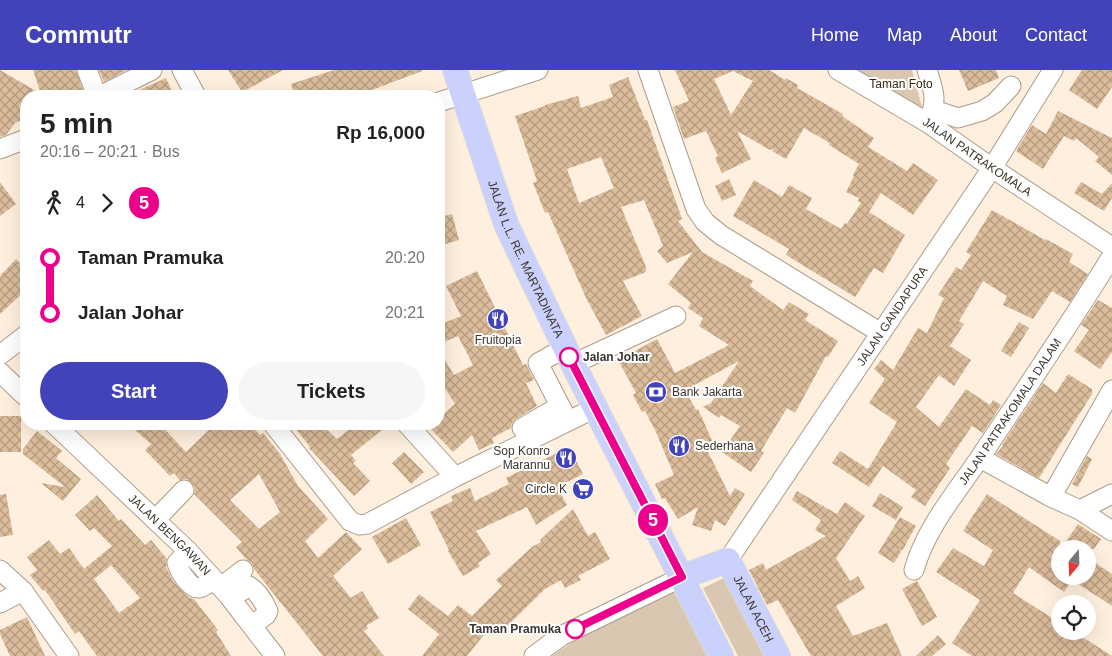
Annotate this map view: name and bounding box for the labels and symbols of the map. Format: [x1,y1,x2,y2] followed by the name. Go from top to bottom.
[869,77,933,91] park label: Taman Foto
[920,114,1034,199] street label: JALAN PATRAKOMALA
[485,179,566,340] street label: JALAN L.L. RE. MARTADINATA
[854,264,931,369] street label: JALAN GANDAPURA
[486,307,510,331] restaurant icon: Fruitopia
[475,333,522,347] place label: Fruitopia
[956,336,1064,487] street label: JALAN PATRAKOMALA DALAM
[559,347,579,367] marker: Jalan Johar
[583,350,650,364] place label: Jalan Johar
[644,380,668,404] bank icon: Bank Jakarta
[672,385,742,399] place label: Bank Jakarta
[667,434,691,458] restaurant icon: Sederhana
[695,439,754,453] place label: Sederhana
[493,444,550,472] place label: Sop Konro Marannu
[554,446,578,470] restaurant icon: Sop Konro Marannu
[571,477,595,501] supermarket icon: Circle K
[525,482,567,496] place label: Circle K
[125,491,214,578] street label: JALAN BENGAWAN
[637,504,669,536] line badge: 5
[1051,540,1096,585] north arrow
[730,573,777,645] street label: JALAN ACEH
[565,619,585,639] marker: Taman Pramuka
[469,622,561,636] place label: Taman Pramuka

